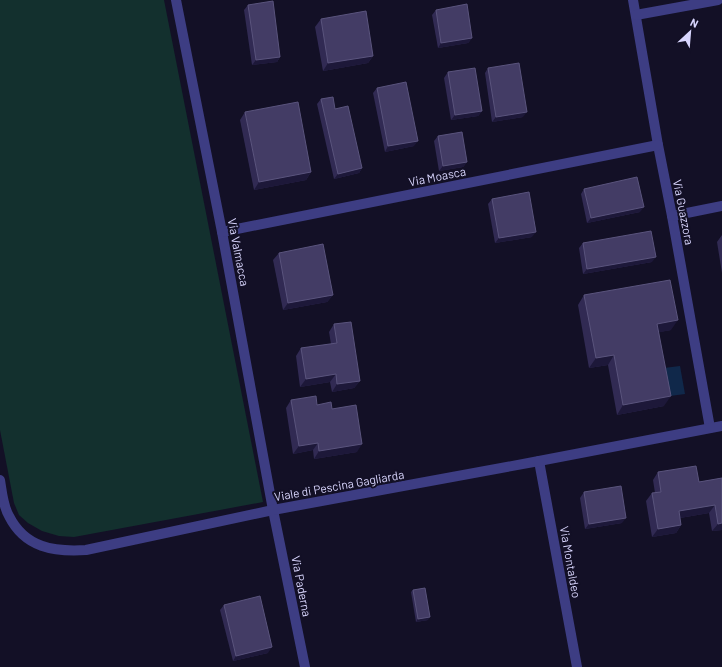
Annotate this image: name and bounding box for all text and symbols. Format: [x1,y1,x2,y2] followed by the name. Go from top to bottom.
[670,12,710,52] north arrow
[688,15,701,30] text: N
[407,164,467,188] street label: Via Moasca
[671,178,697,246] street label: Via Guazzora
[226,217,252,287] street label: Via Valmacca
[273,467,405,503] street label: Viale di Pescina Gagliarda
[558,525,584,599] street label: Via Montaldeo
[289,554,315,618] street label: Via Paderna

